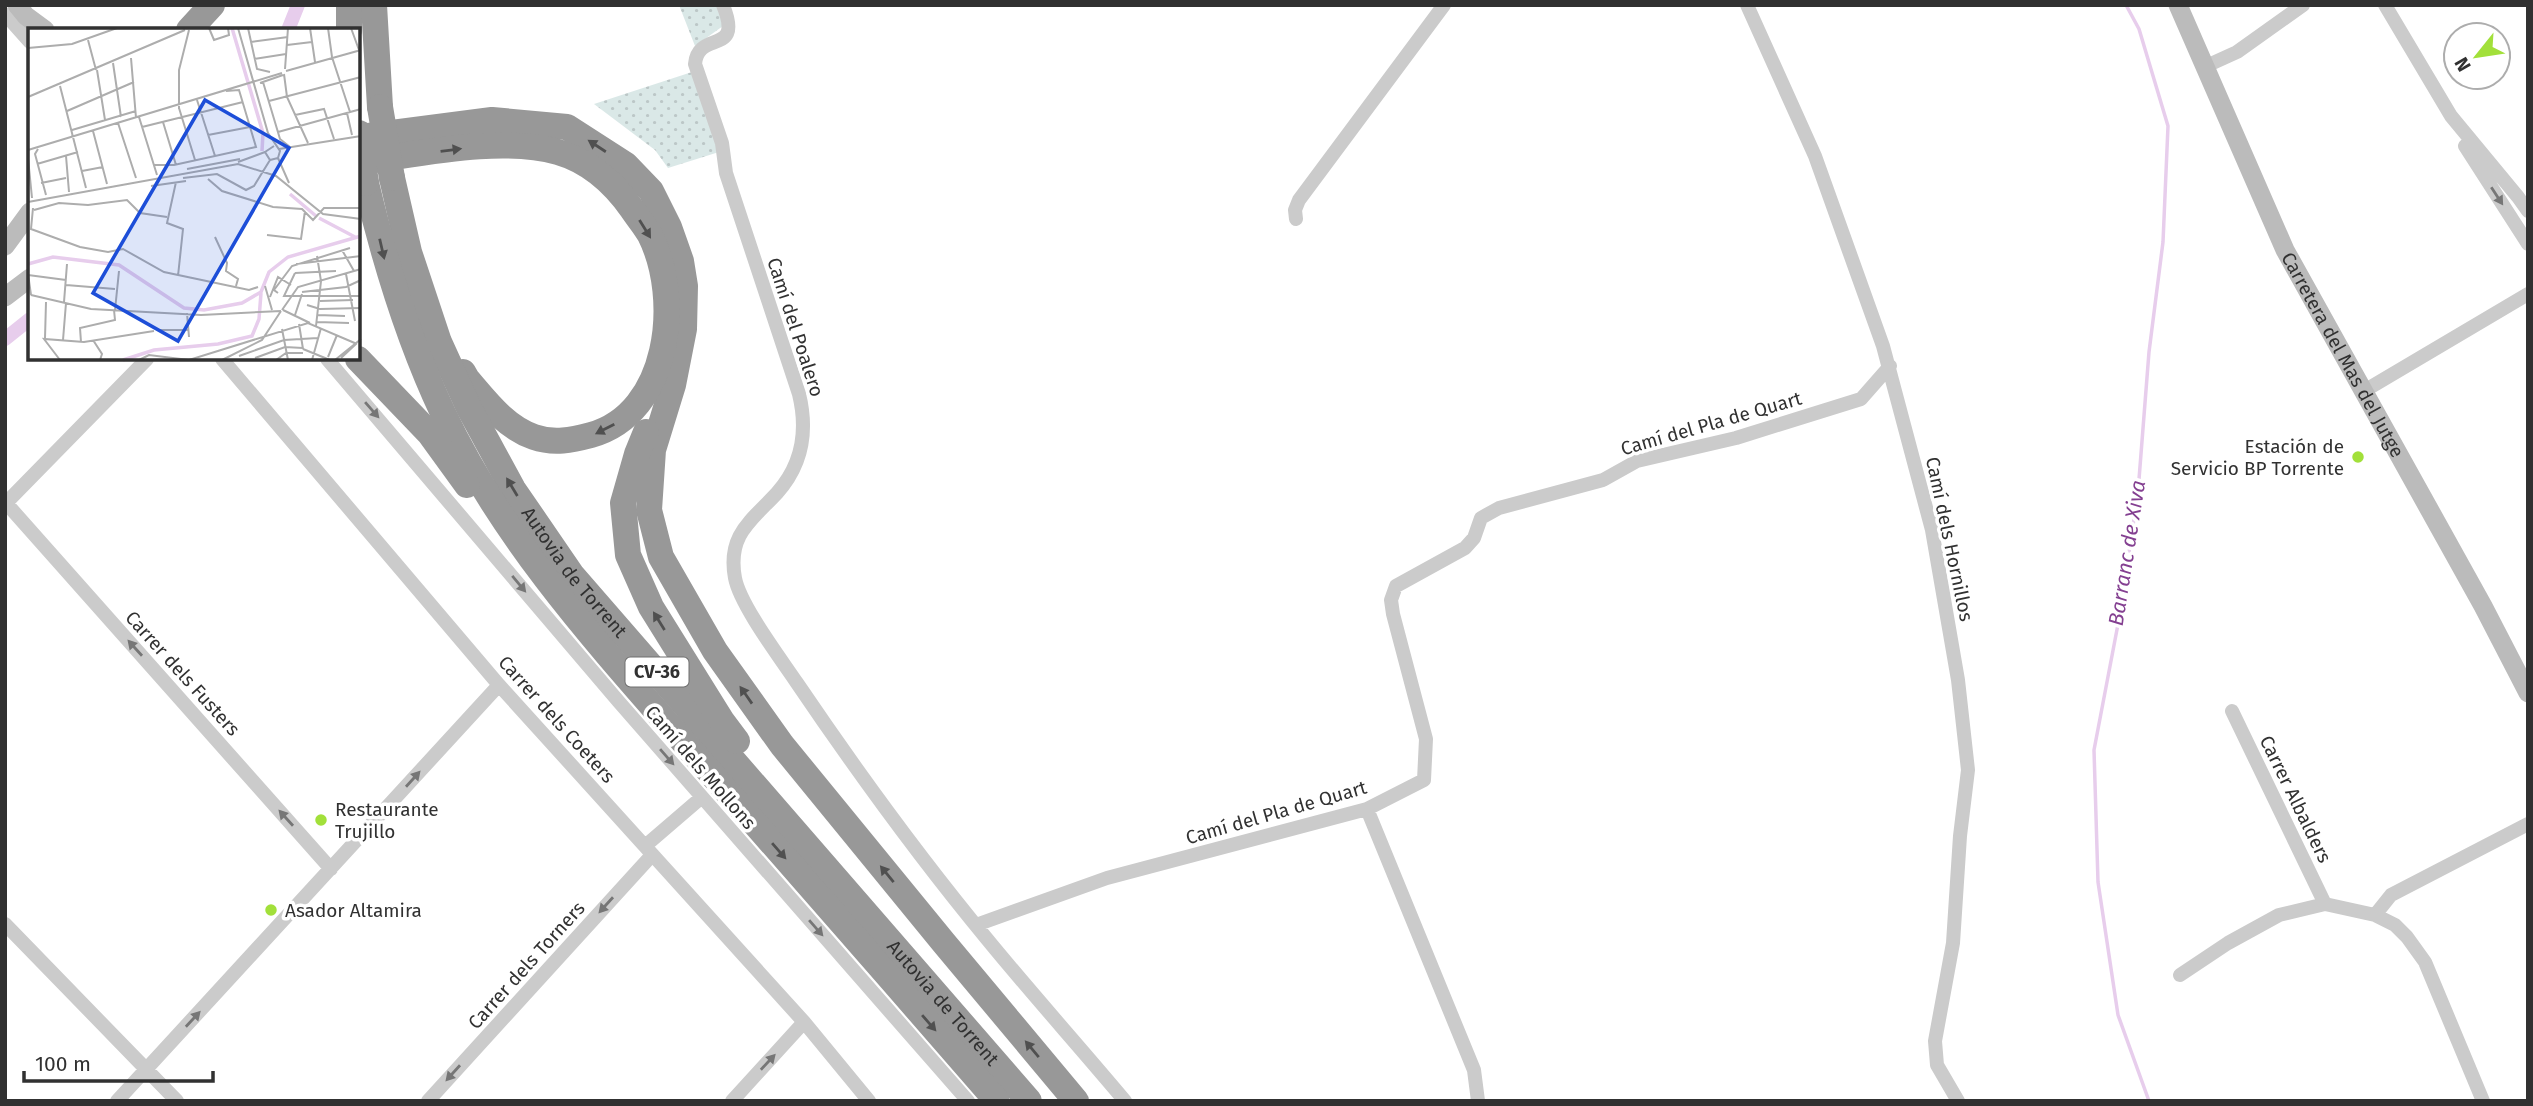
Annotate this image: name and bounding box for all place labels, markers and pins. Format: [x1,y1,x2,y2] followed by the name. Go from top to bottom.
[2171,435,2344,480] place label: Estación de Servicio BP Torrente
[2350,449,2366,465] marker: Estación de Servicio BP Torrente
[335,798,439,843] place label: Restaurante Trujillo
[313,812,329,828] marker: Restaurante Trujillo
[285,899,422,922] place label: Asador Altamira
[263,902,279,918] marker: Asador Altamira

